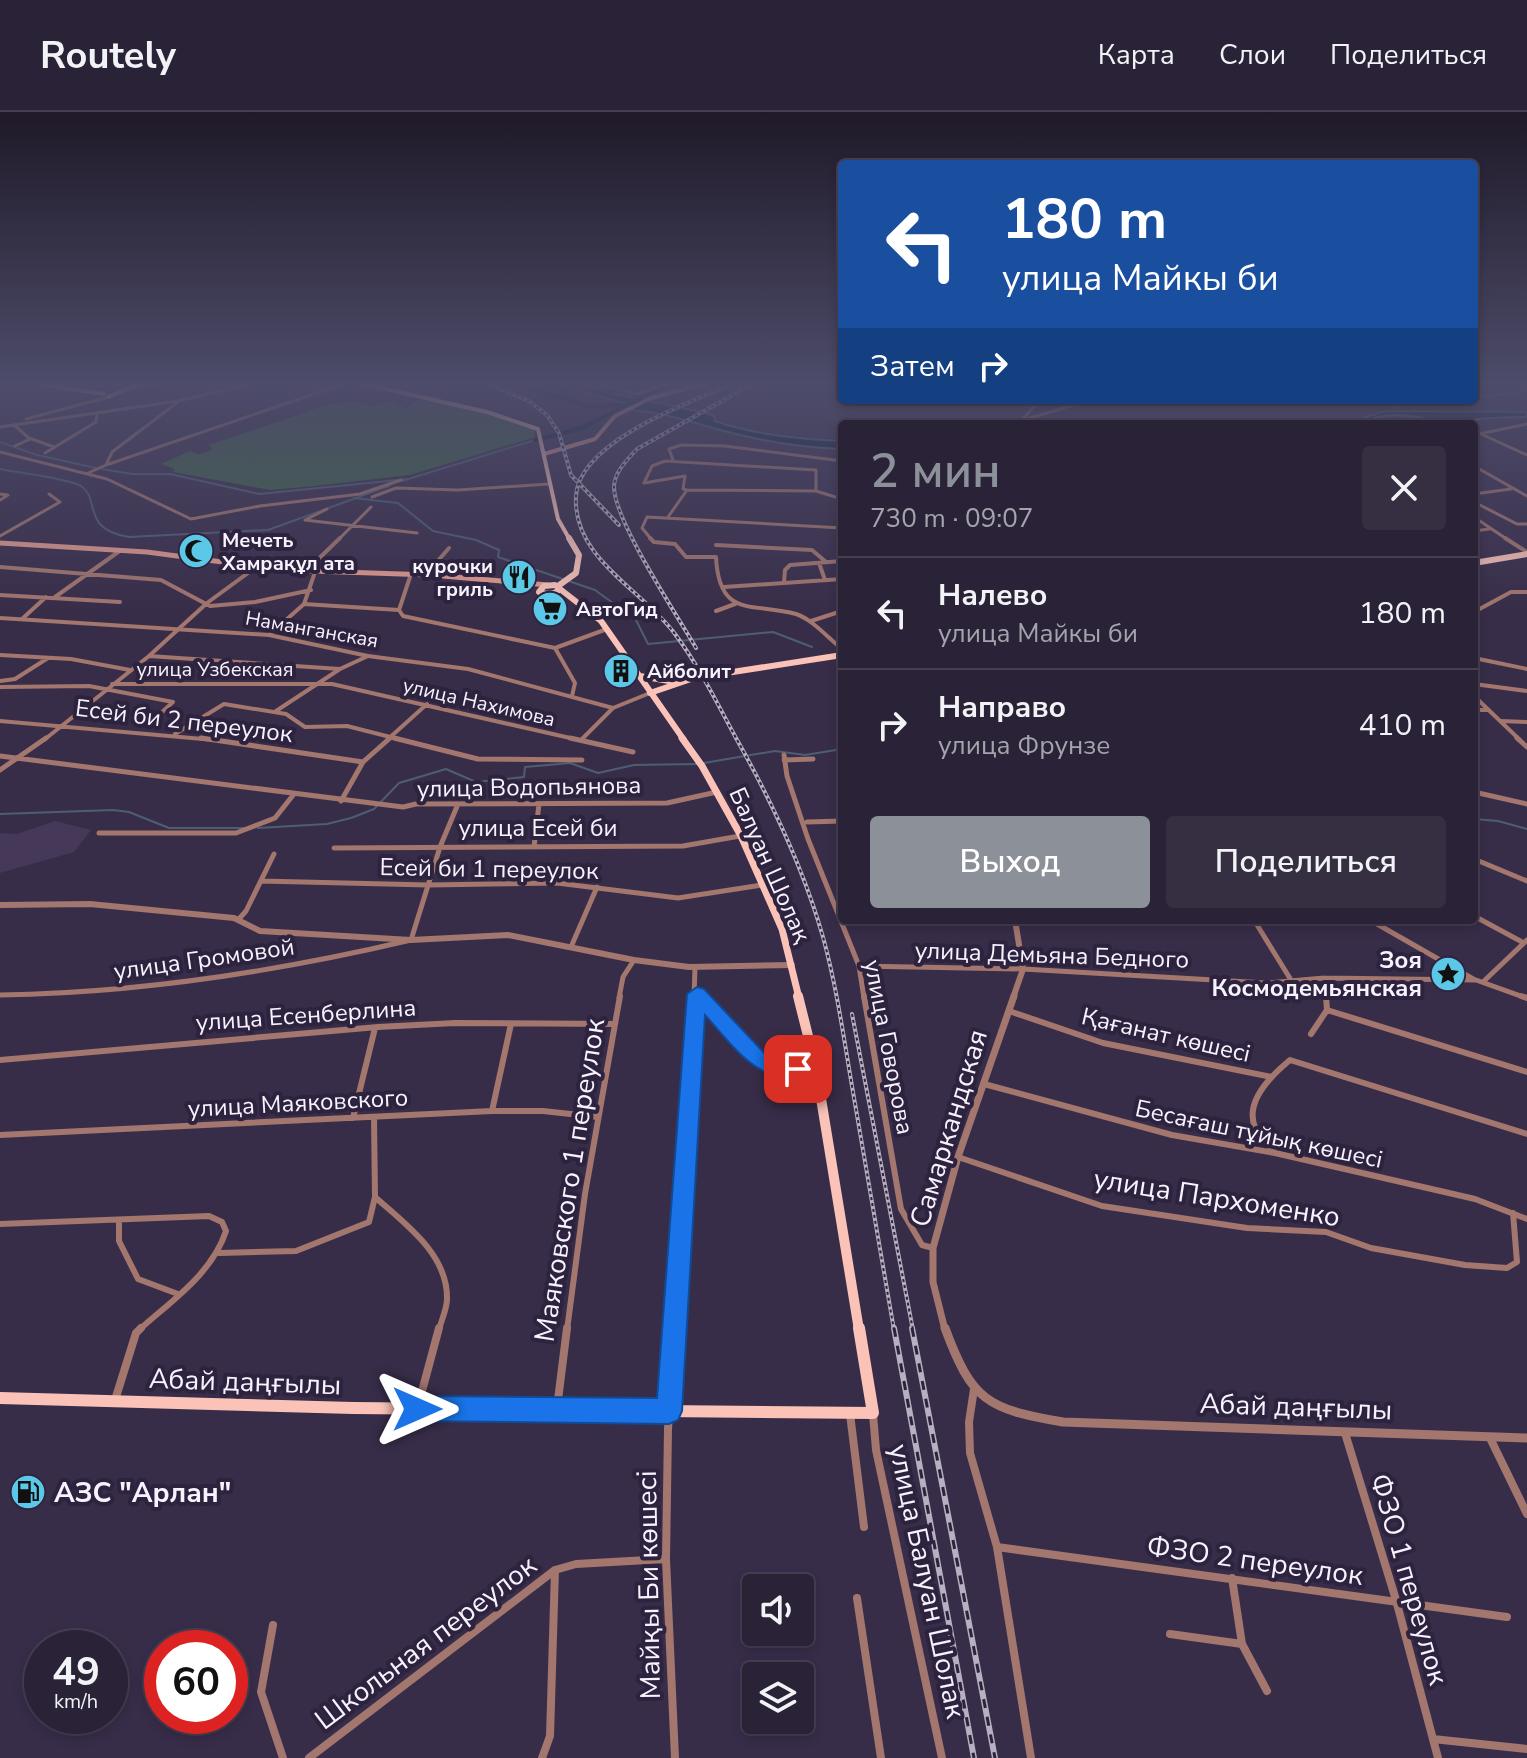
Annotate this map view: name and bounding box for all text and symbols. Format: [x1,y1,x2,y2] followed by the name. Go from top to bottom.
[40,30,176,81] text: Routely
[1098,36,1175,74] text: Карта
[1219,36,1286,74] text: Слои
[1330,36,1487,74] text: Поделиться
[1002,181,1167,258] text: 180 m
[870,192,974,296] icon: left
[1002,254,1279,303] text: улица Майкы би
[971,344,1015,388] icon: right
[870,346,955,387] text: Затем
[870,438,1001,504] text: 2 мин
[1362,446,1446,530] button: close
[870,501,1033,536] text: 730 m · 09:07
[221,527,355,577] place label: Мечеть Хамрақұл ата
[177,532,215,570] mosque icon: Мечеть Хамрақұл ата
[412,553,493,603] place label: курочки гриль
[500,558,538,596] restaurant icon: курочки гриль
[938,575,1047,616] text: Налево
[531,590,569,628] supermarket icon: АвтоГид
[870,591,914,635] icon: left
[1359,593,1446,634] text: 180 m
[576,596,658,623] place label: АвтоГид
[243,605,380,654] street label: Наманганская
[938,616,1138,651] text: улица Майкы би
[602,652,640,690] building icon: Айболит
[136,656,294,683] street label: улица Узбекская
[647,658,731,685] place label: Айболит
[400,672,558,733] street label: улица Нахимова
[938,687,1066,728] text: Направо
[73,692,295,750] street label: Есей би 2 переулок
[870,703,914,747] icon: right
[1359,705,1446,746] text: 410 m
[938,728,1110,763] text: улица Фрунзе
[416,769,642,805] street label: улица Водопьянова
[721,782,819,948] street label: Балуан Шолақ
[458,812,618,844] street label: улица Есей би
[870,816,1150,908] button: Выход
[1166,816,1446,908] button: Поделиться
[379,851,599,887] street label: Есей би 1 переулок
[112,930,296,988] street label: улица Громовой
[914,934,1190,976] street label: улица Демьяна Бедного
[1211,944,1422,1004] place label: Зоя Космодемьянская
[1429,955,1467,993] place icon: Зоя Космодемьянская
[856,957,922,1137] street label: улица Говорова
[195,991,417,1039] street label: улица Есенберлина
[1078,1000,1254,1070] street label: Қағанат көшесі
[526,1016,614,1344] street label: Маяковского 1 переулок
[901,1025,997,1232] street label: Самаркандская
[764,1035,832,1103] pin
[776,1047,820,1091] icon: arrive
[187,1081,409,1125] street label: улица Маяковского
[1132,1092,1386,1176] street label: Бесағаш тұйық көшесі
[1091,1160,1343,1236] street label: улица Пархоменко
[148,1360,342,1404] street label: Абай даңғылы
[375,1367,459,1451] position arrow
[1199,1385,1393,1429] street label: Абай даңғылы
[879,1441,975,1722] street label: улица Балуан Шолак
[1361,1469,1457,1689] street label: ФЗО 1 переулок
[628,1470,670,1700] street label: Майқы Би көшесі
[9,1473,47,1511] fuel station icon: АЗС "Арлан"
[54,1474,231,1512] place label: АЗС "Арлан"
[1144,1527,1366,1595] street label: ФЗО 2 переулок
[307,1547,544,1739] street label: Школьная переулок
[742,1574,814,1734] map controls
[742,1574,814,1646] button: sound
[144,1630,248,1734] speed limit sign: 60
[52,1645,100,1699] text: 49
[742,1662,814,1734] button: layers
[54,1688,98,1715] text: km/h

